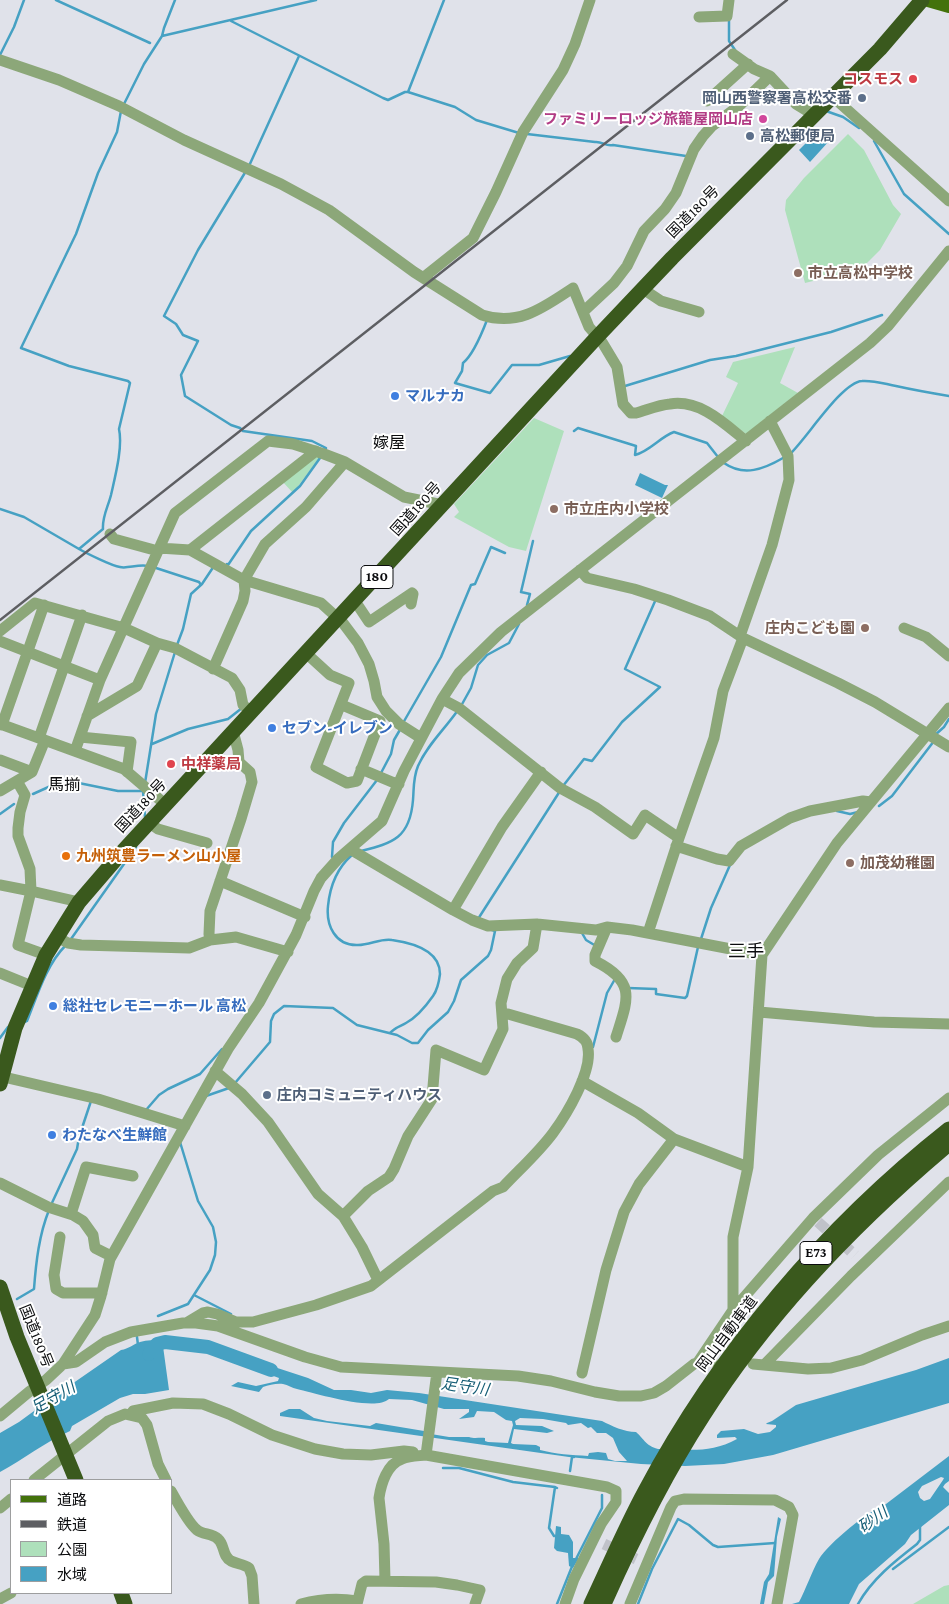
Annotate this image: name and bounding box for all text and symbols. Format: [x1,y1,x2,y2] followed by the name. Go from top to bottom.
[843,70,903,88] place label: コスモス
[907,73,919,85] marker: コスモス
[702,89,852,107] place label: 岡山西警察署高松交番
[856,92,868,104] marker: 岡山西警察署高松交番
[543,110,753,128] place label: ファミリーロッジ旅籠屋岡山店
[757,113,769,125] marker: ファミリーロッジ旅籠屋岡山店
[760,127,835,145] place label: 高松郵便局
[744,130,756,142] marker: 高松郵便局
[663,182,723,242] street label: 国道180号
[808,264,913,282] place label: 市立高松中学校
[792,267,804,279] marker: 市立高松中学校
[405,387,465,405] place label: マルナカ
[389,390,401,402] marker: マルナカ
[373,433,405,453] district label: 嫁屋
[387,478,445,540] street label: 国道180号
[564,500,669,518] place label: 市立庄内小学校
[548,503,560,515] marker: 市立庄内小学校
[361,566,393,588] road number: 180
[765,619,855,637] place label: 庄内こども園
[859,622,871,634] marker: 庄内こども園
[282,719,393,737] place label: セブン-イレブン
[266,722,278,734] marker: セブン-イレブン
[181,755,241,773] place label: 中祥薬局
[165,758,177,770] marker: 中祥薬局
[48,775,80,795] district label: 馬揃
[112,776,170,836] street label: 国道180号
[76,847,241,865] place label: 九州筑豊ラーメン山小屋
[60,850,72,862] marker: 九州筑豊ラーメン山小屋
[860,854,935,872] place label: 加茂幼稚園
[844,857,856,869] marker: 加茂幼稚園
[728,940,764,962] district label: 三手
[63,997,246,1015] place label: 総社セレモニーホール 高松
[47,1000,59,1012] marker: 総社セレモニーホール 高松
[277,1086,442,1104] place label: 庄内コミュニティハウス
[261,1089,273,1101] marker: 庄内コミュニティハウス
[62,1126,167,1144] place label: わたなべ生鮮館
[46,1129,58,1141] marker: わたなべ生鮮館
[800,1242,832,1264] road number: E73
[693,1293,761,1375] street label: 岡山自動車道
[15,1302,57,1370] street label: 国道180号
[440,1374,490,1400] water label: 足守川
[27,1378,79,1418] water label: 足守川
[10,1479,172,1594] legend
[57,1492,87,1508] text: 道路
[854,1503,892,1537] water label: 砂川
[57,1517,87,1533] text: 鉄道
[57,1542,87,1558] text: 公園
[57,1567,87,1583] text: 水域

